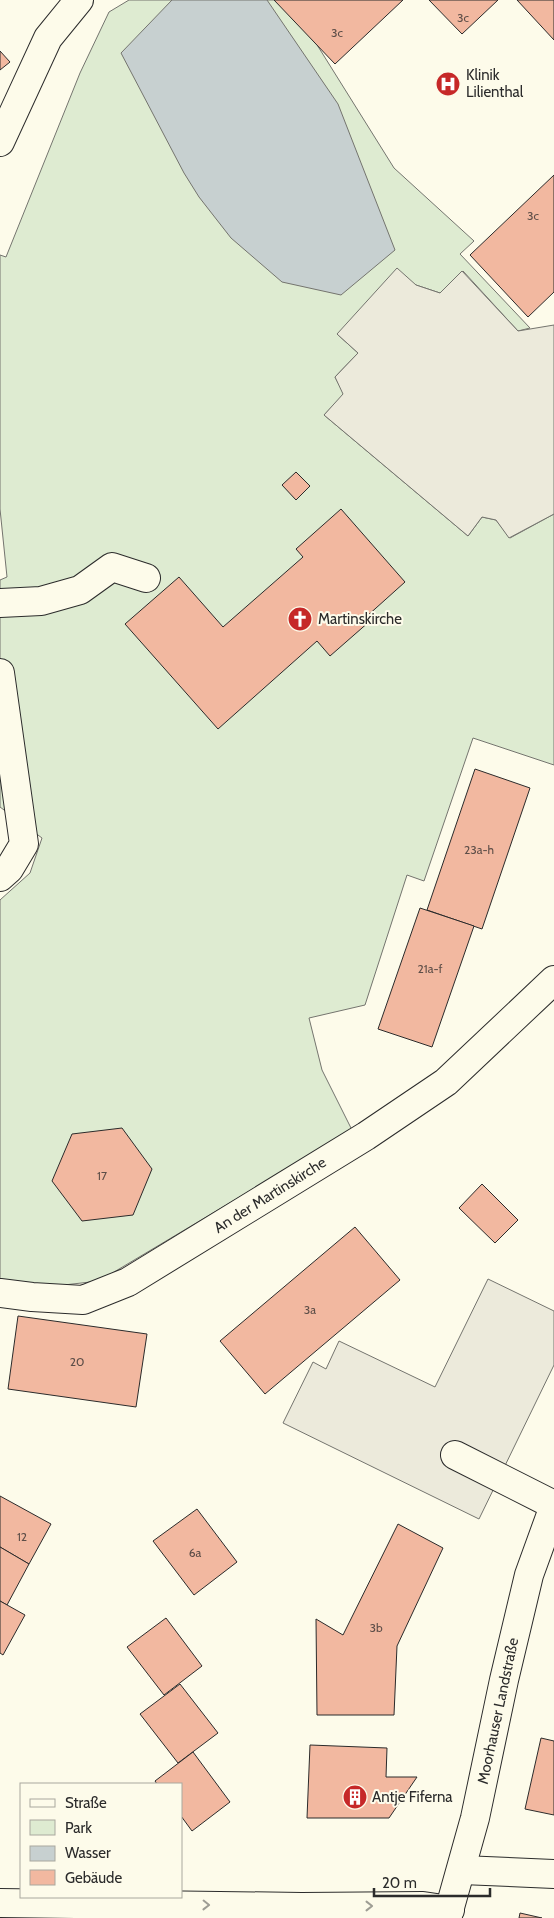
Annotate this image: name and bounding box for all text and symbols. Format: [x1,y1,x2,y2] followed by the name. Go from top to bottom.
[457,10,470,25] house number: 3c
[331,25,344,40] house number: 3c
[466,66,524,101] place label: Klinik Lilienthal
[435,71,461,97] hospital icon: Klinik Lilienthal
[527,208,540,223] house number: 3c
[287,606,313,632] church icon: Martinskirche
[318,610,402,628] place label: Martinskirche
[464,842,494,857] house number: 23a-h
[418,961,442,976] house number: 21a-f
[211,1153,330,1237] street label: An der Martinskirche
[97,1168,107,1183] house number: 17
[304,1302,316,1317] house number: 3a
[70,1354,84,1369] house number: 20
[17,1529,27,1544] house number: 12
[189,1545,202,1560] house number: 6a
[369,1620,383,1635] house number: 3b
[474,1636,522,1786] street label: Moorhauser Landstraße
[20,1783,182,1898] legend
[342,1784,368,1810] building icon: Antje Fiferna
[372,1788,453,1806] place label: Antje Fiferna
[65,1794,107,1812] text: Straße
[65,1819,92,1837] text: Park
[65,1844,111,1862] text: Wasser
[374,1866,490,1898] scale bar
[65,1869,122,1887] text: Gebäude
[382,1874,417,1892] text: 20 m
[202,1900,210,1911] one-way arrow
[365,1901,373,1911] one-way arrow

